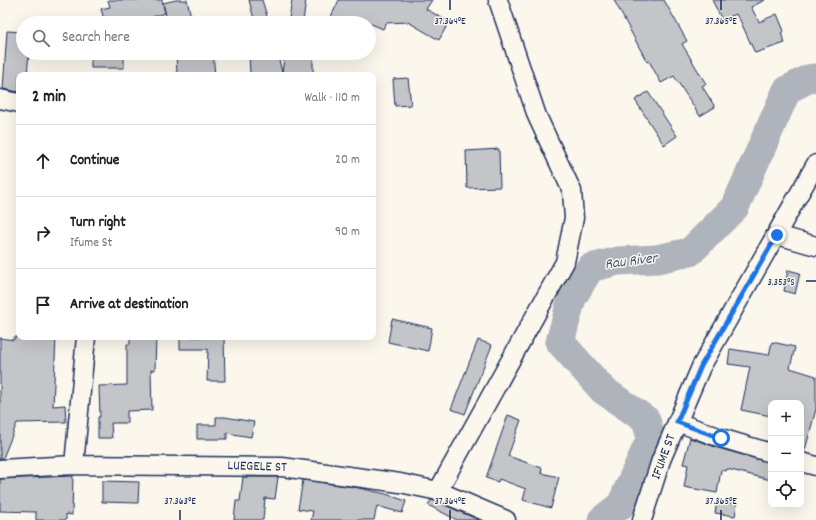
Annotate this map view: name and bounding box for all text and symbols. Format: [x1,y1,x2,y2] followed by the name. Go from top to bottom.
[434,15,466,29] text: 37.364°E
[705,15,737,29] text: 37.365°E
[16,16,376,60] search box
[30,27,52,49] icon: search
[62,27,130,49] text: Search here
[32,86,66,110] text: 2 min
[304,89,360,108] text: Walk · 110 m
[32,150,54,172] icon: ahead
[70,150,119,172] text: Continue
[335,151,360,170] text: 20 m
[70,212,126,234] text: Turn right
[32,222,54,244] icon: right
[335,223,360,242] text: 90 m
[768,226,786,244] route end
[70,234,112,253] text: Ifume St
[603,248,660,276] water label: Rau River
[767,276,795,290] text: 3.353°S
[32,294,54,316] icon: arrive
[70,294,188,316] text: Arrive at destination
[768,400,804,508] map controls
[768,400,804,436] button: +
[712,429,730,447] route start
[647,431,682,482] street label: IFUME ST
[768,436,804,472] button: −
[227,456,287,478] street label: LUEGELE ST
[768,472,804,508] button: locate
[164,495,196,509] text: 37.363°E
[434,495,466,509] text: 37.364°E
[705,495,737,509] text: 37.365°E

